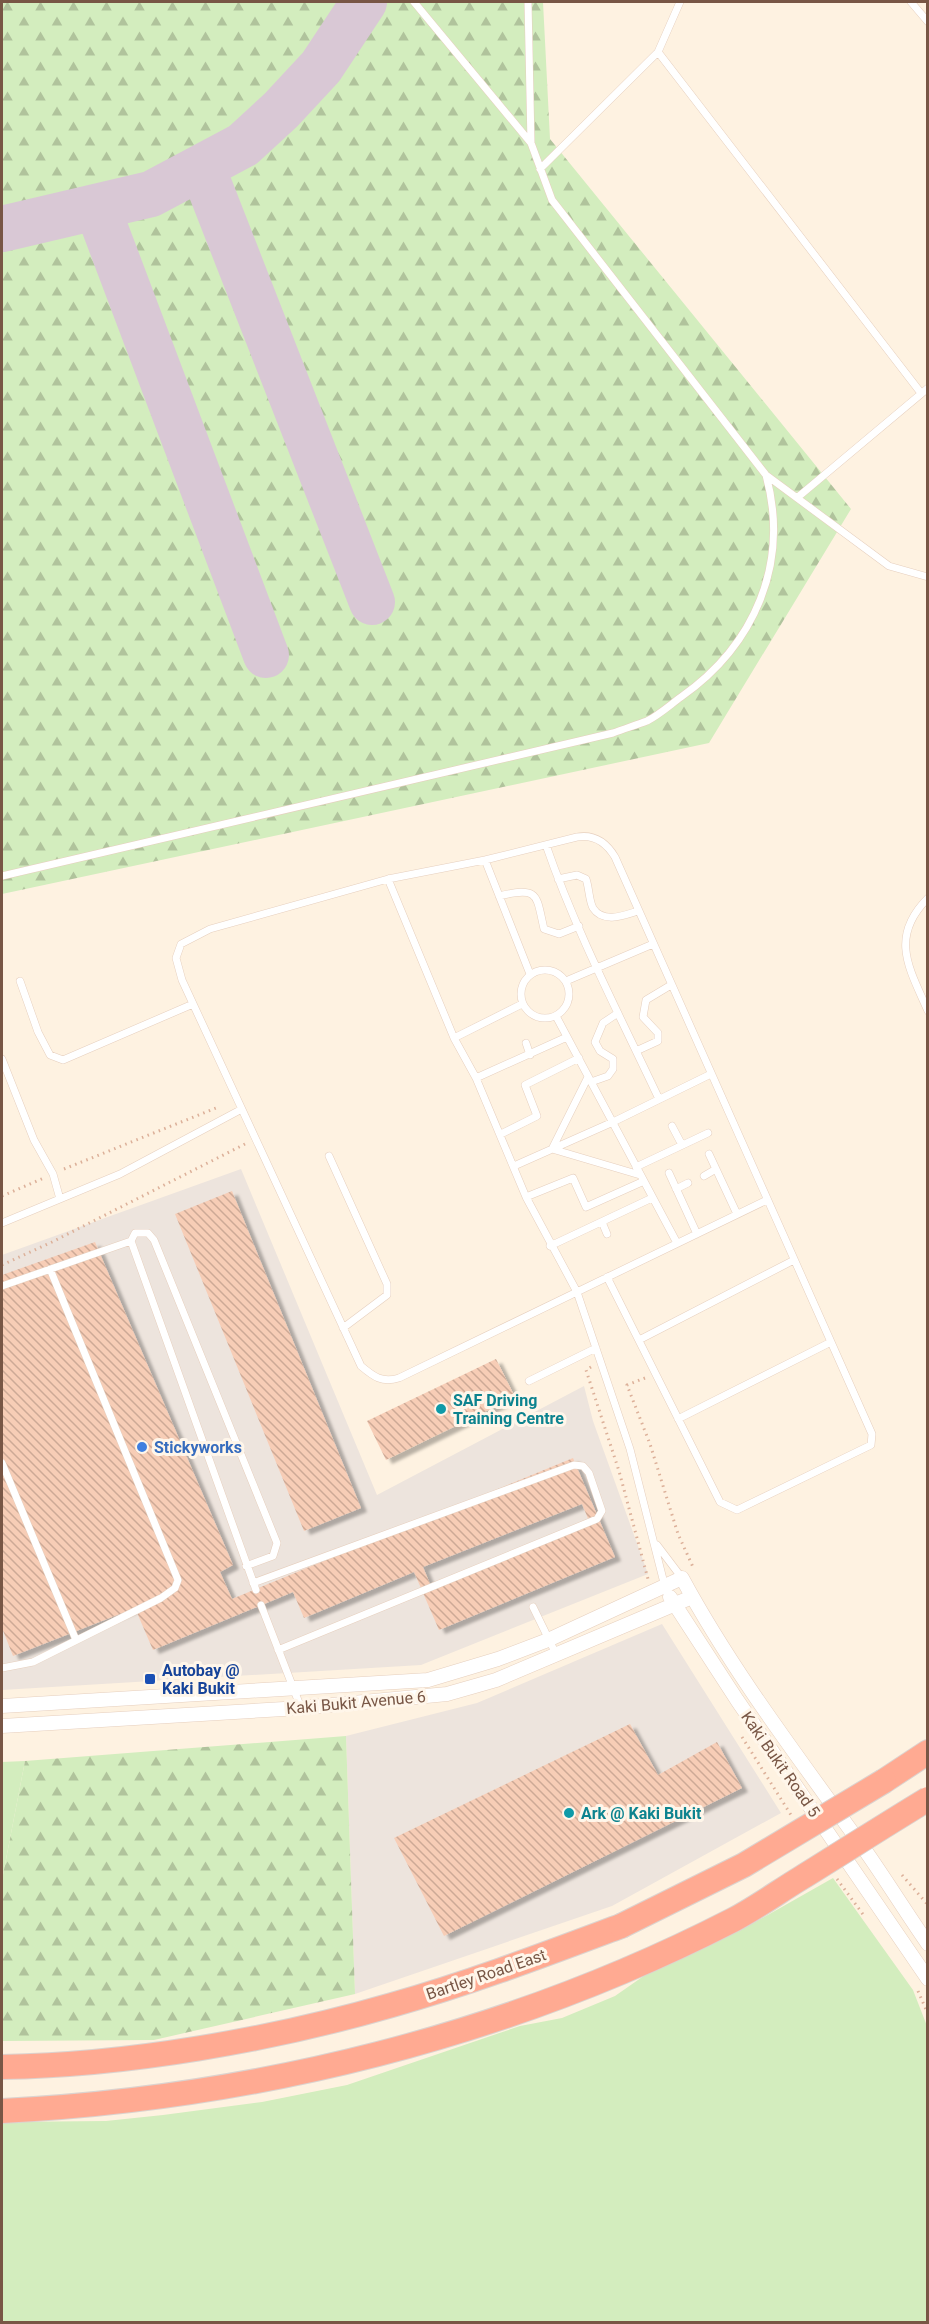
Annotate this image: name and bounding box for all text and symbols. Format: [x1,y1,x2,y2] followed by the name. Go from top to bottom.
[453,1391,564,1428] place label: SAF Driving Training Centre
[434,1402,448,1416] marker: SAF Driving Training Centre
[154,1438,242,1457] place label: Stickyworks
[135,1440,149,1454] marker: Stickyworks
[162,1661,240,1698] place label: Autobay @ Kaki Bukit
[143,1672,157,1686] marker: Autobay @ Kaki Bukit
[285,1687,427,1718] street label: Kaki Bukit Avenue 6
[737,1708,824,1821] street label: Kaki Bukit Road 5
[581,1804,702,1823] place label: Ark @ Kaki Bukit
[562,1806,576,1820] marker: Ark @ Kaki Bukit
[424,1945,549,2004] street label: Bartley Road East

